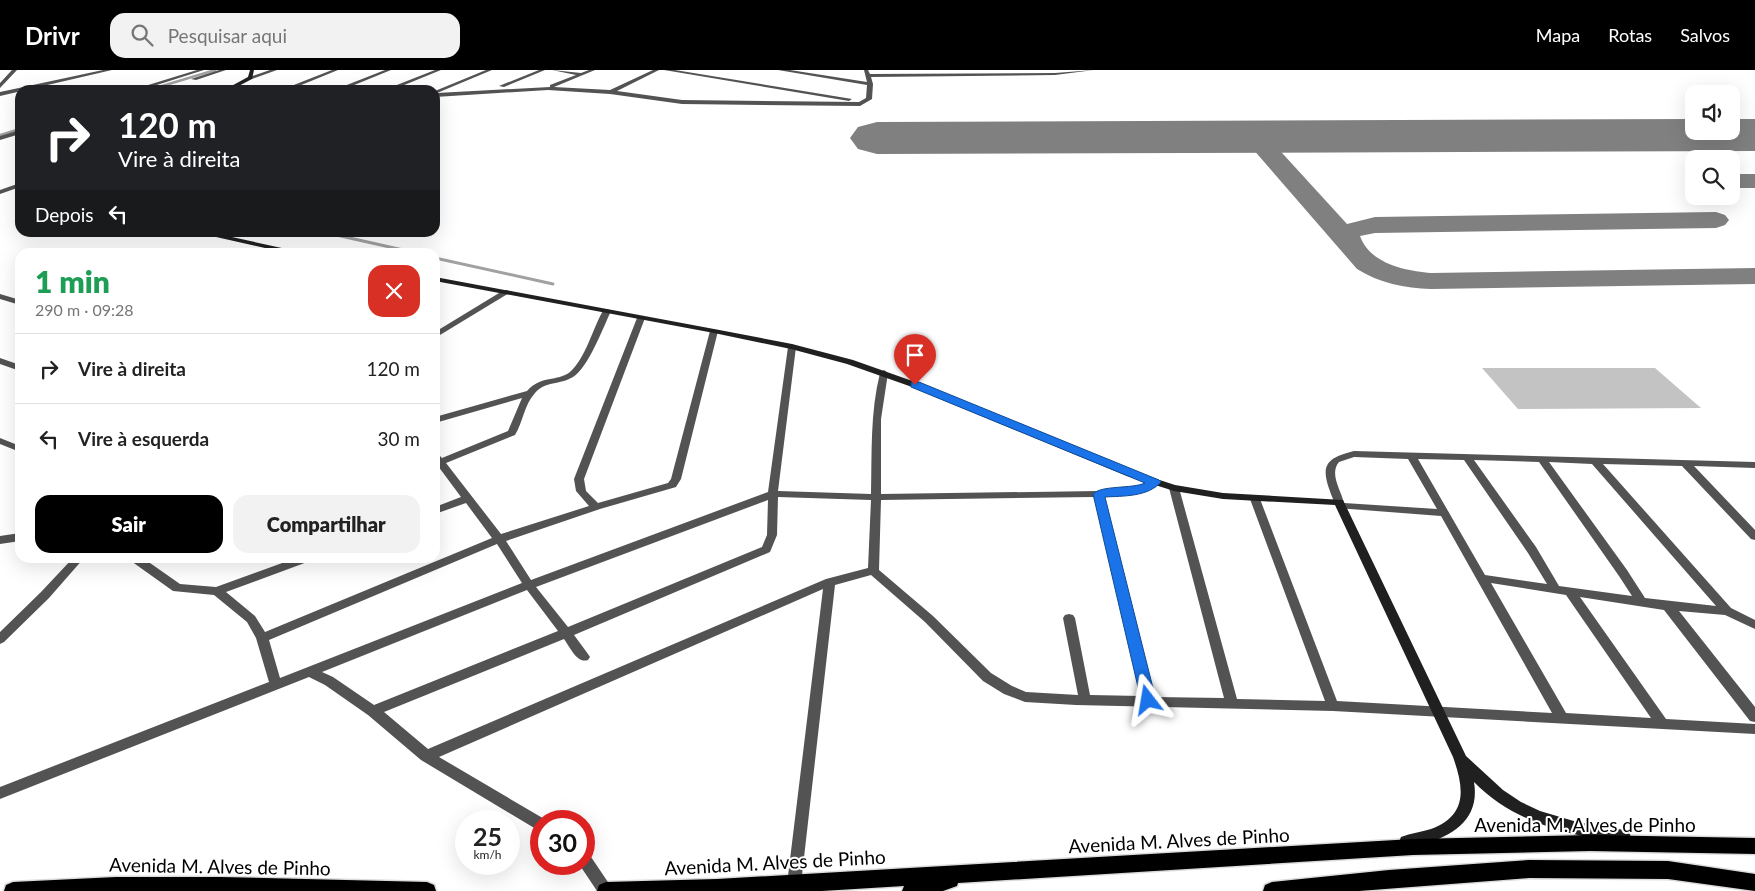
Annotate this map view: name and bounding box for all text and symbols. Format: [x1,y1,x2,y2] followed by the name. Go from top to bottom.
[110,13,460,58] search box
[25,21,80,50] text: Drivr
[128,21,156,49] icon: search
[168,24,287,47] text: Pesquisar aqui
[1536,24,1580,46] text: Mapa
[1608,24,1652,46] text: Rotas
[1680,24,1730,46] text: Salvos
[1685,85,1740,205] map controls
[1685,85,1740,140] button: sound
[118,103,217,145] text: 120 m
[35,105,100,170] icon: right
[118,145,240,172] text: Vire à direita
[1685,150,1740,205] button: search
[104,200,132,228] icon: left
[35,203,94,226] text: Depois
[35,263,110,299] text: 1 min
[368,265,420,317] button: close
[35,300,134,319] text: 290 m · 09:28
[894,334,936,385] pin
[901,341,929,369] icon: arrive
[35,355,63,383] icon: right
[78,357,186,380] text: Vire à direita
[366,357,420,380] text: 120 m
[35,425,63,453] icon: left
[78,427,209,450] text: Vire à esquerda
[377,427,420,450] text: 30 m
[35,495,223,553] button: Sair
[233,495,420,553] button: Compartilhar
[1121,673,1173,725] position arrow
[530,810,595,875] speed limit sign: 30
[1474,813,1696,836] street label: Avenida M. Alves de Pinho
[473,821,502,851] text: 25
[1068,823,1290,857] street label: Avenida M. Alves de Pinho
[664,845,886,879] street label: Avenida M. Alves de Pinho
[473,847,502,862] text: km/h
[109,853,331,879] street label: Avenida M. Alves de Pinho

